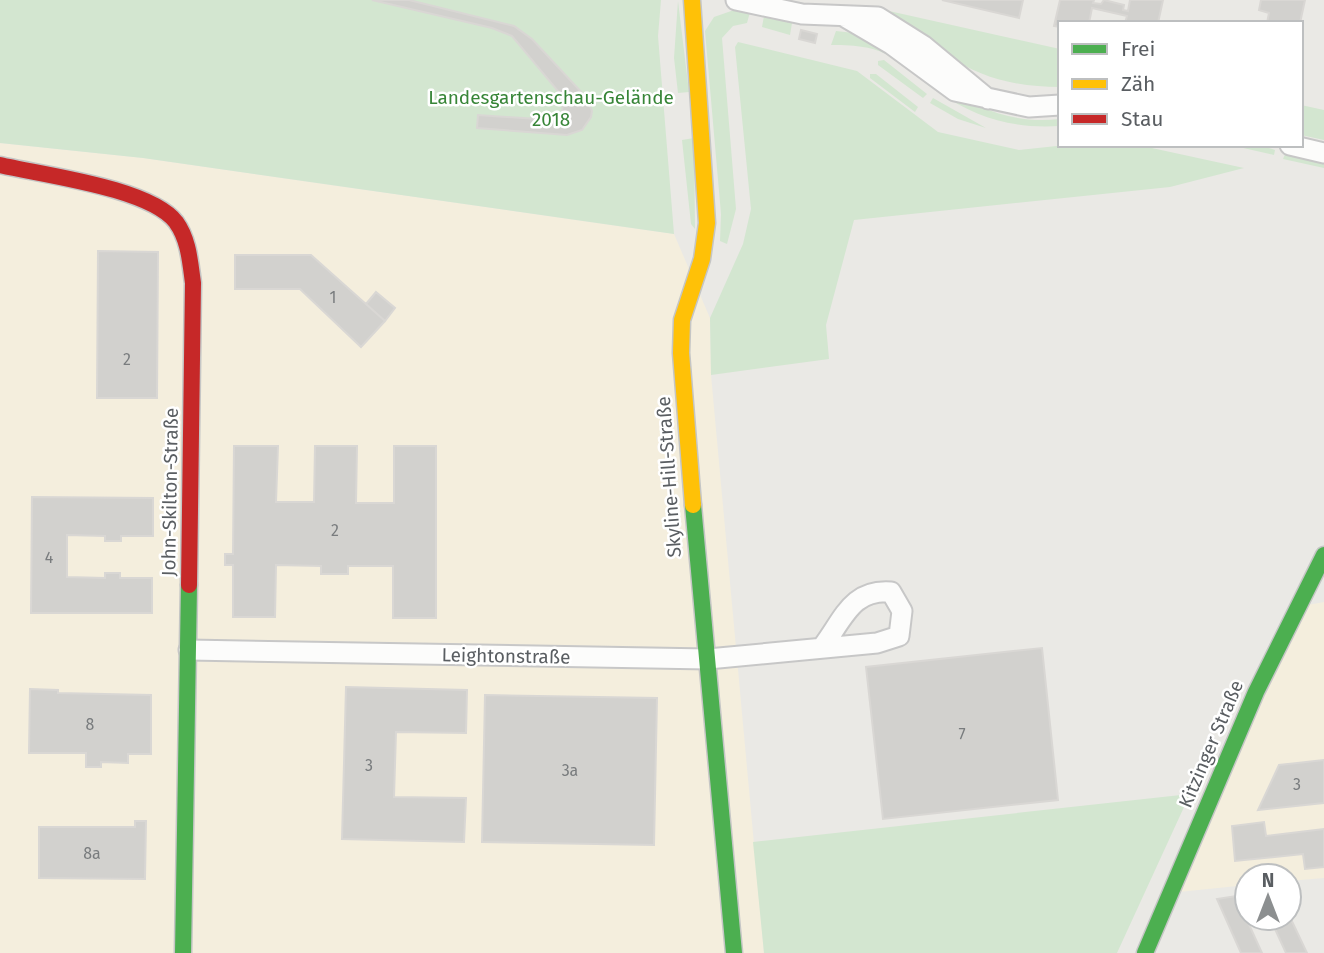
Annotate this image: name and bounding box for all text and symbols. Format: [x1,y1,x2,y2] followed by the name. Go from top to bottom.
[1058,21,1303,147] legend
[1121,36,1155,62] text: Frei
[1121,71,1155,97] text: Zäh
[428,86,674,131] park label: Landesgartenschau-Gelände 2018
[1121,106,1164,132] text: Stau
[330,288,336,307] house number: 1
[123,350,131,369] house number: 2
[652,396,686,558] street label: Skyline-Hill-Straße
[157,408,183,576] street label: John-Skilton-Straße
[331,521,339,540] house number: 2
[45,548,54,567] house number: 4
[441,643,571,669] street label: Leightonstraße
[1174,677,1248,811] street label: Kitzinger Straße
[86,715,95,734] house number: 8
[958,725,966,744] house number: 7
[365,756,373,775] house number: 3
[562,761,578,780] house number: 3a
[1293,775,1301,794] house number: 3
[83,844,101,863] house number: 8a
[1233,862,1303,932] north arrow
[1262,869,1274,892] text: N

